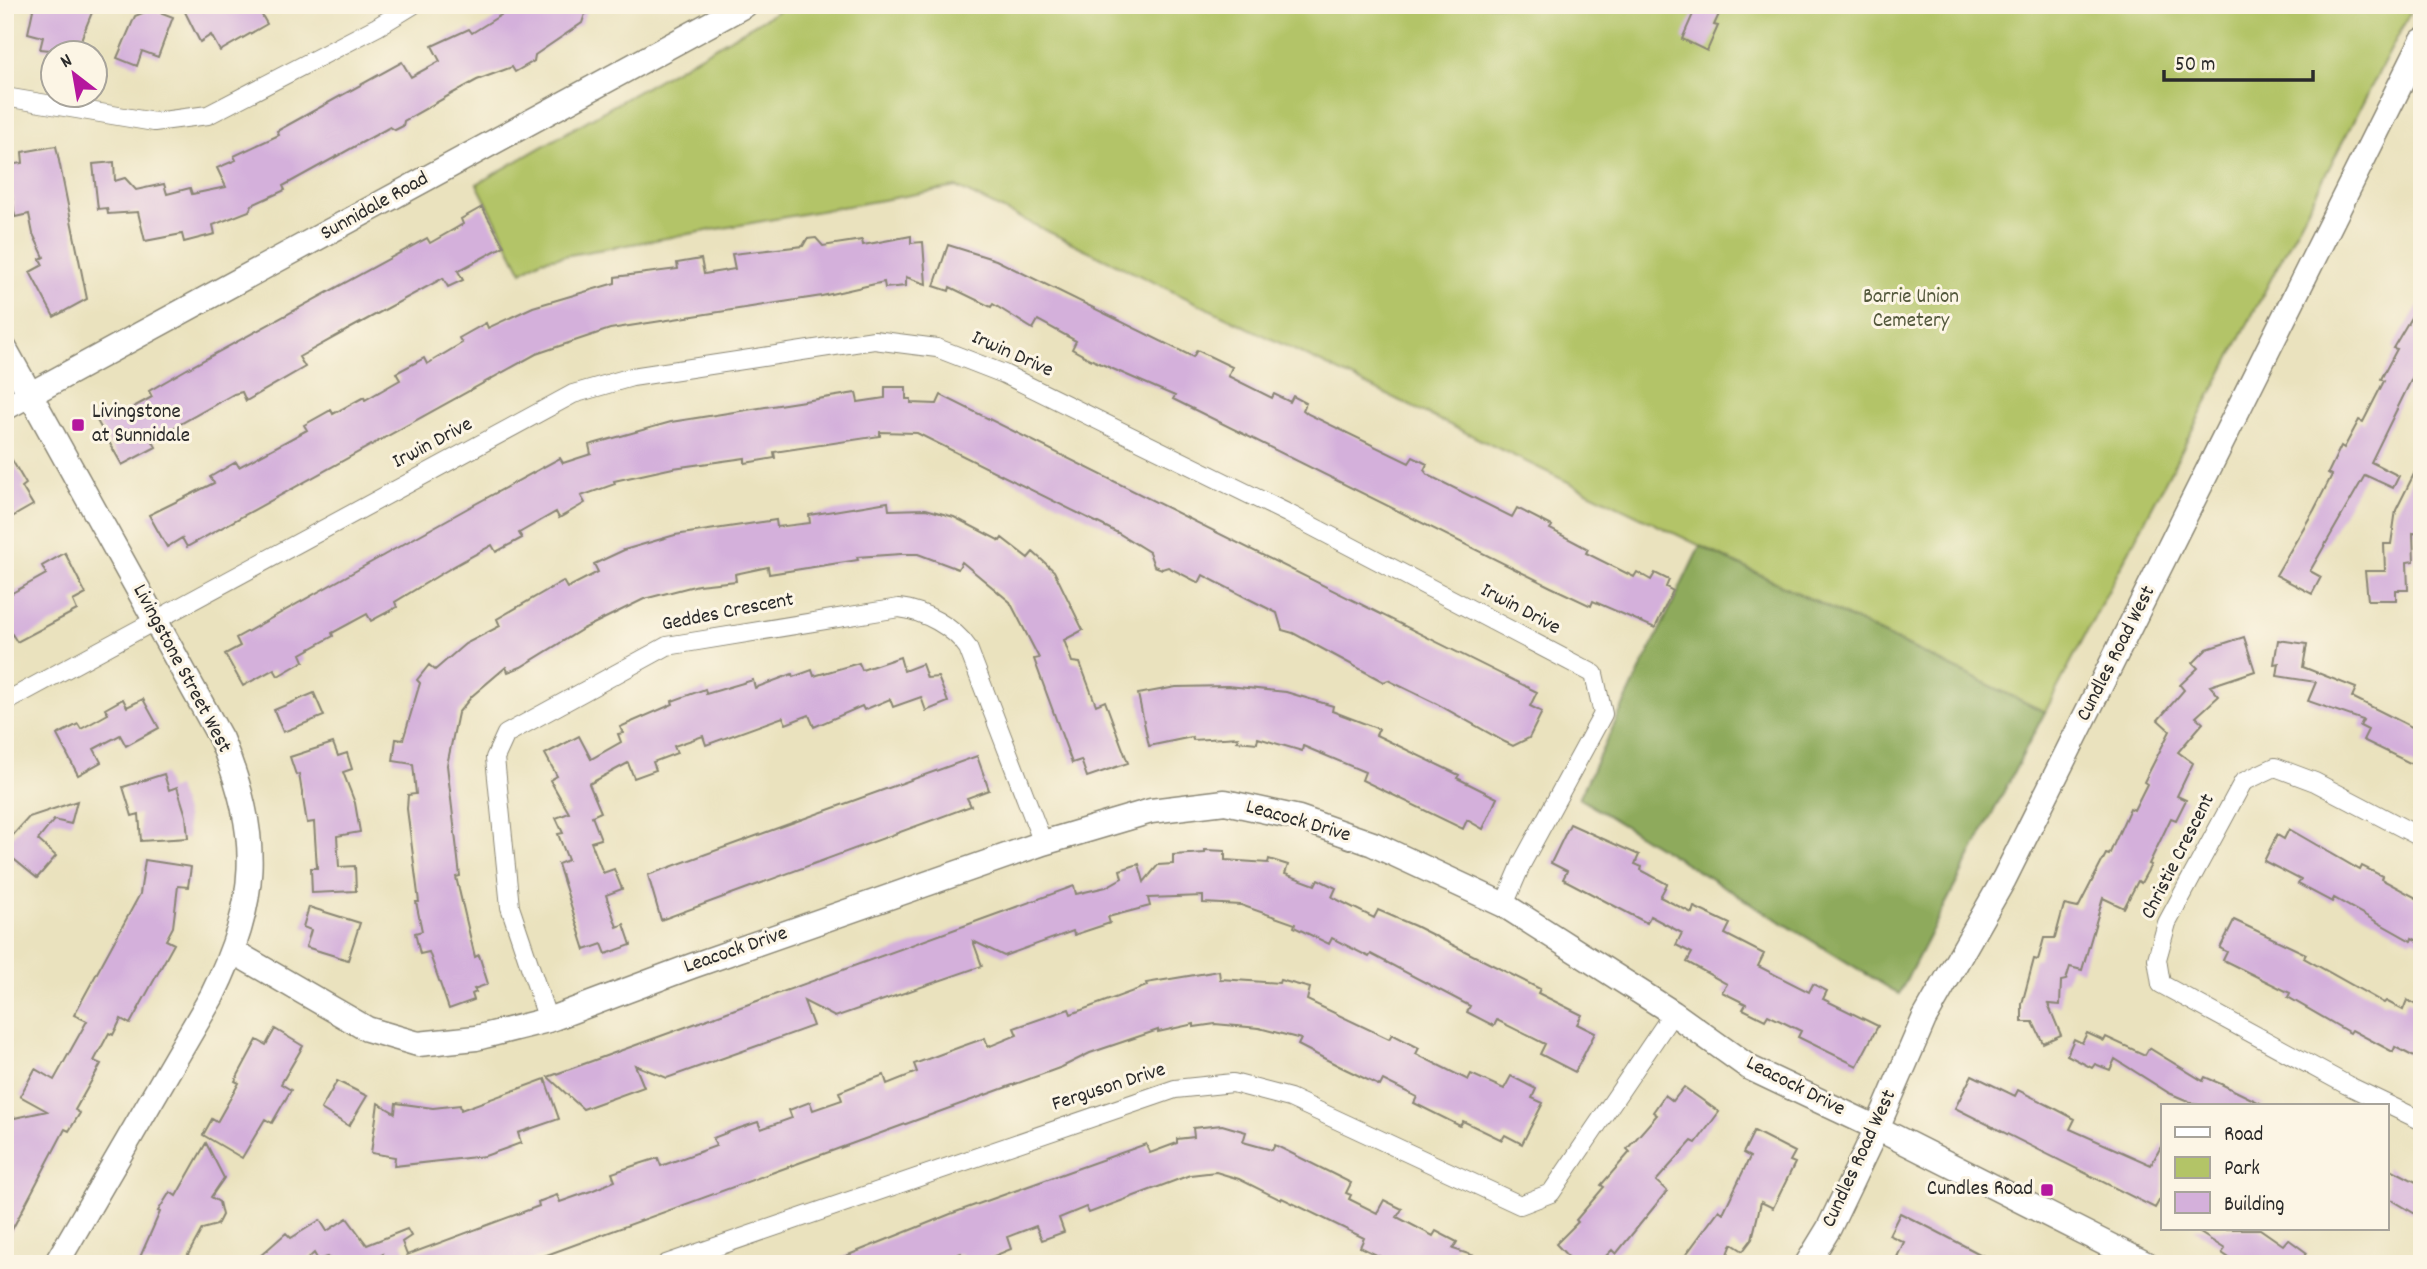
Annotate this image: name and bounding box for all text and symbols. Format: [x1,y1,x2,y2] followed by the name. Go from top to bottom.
[38,38,108,108] north arrow
[2164,38,2313,82] scale bar
[56,48,78,76] text: N
[2175,51,2215,81] text: 50 m
[315,165,435,249] street label: Sunnidale Road
[1863,283,1959,337] park label: Barrie Union Cemetery
[966,324,1058,386] street label: Irwin Drive
[92,398,190,452] place label: Livingstone at Sunnidale
[388,410,478,478] street label: Irwin Drive
[70,417,86,433] marker: Livingstone at Sunnidale
[1475,576,1565,644] street label: Irwin Drive
[124,579,238,759] street label: Livingstone Street West
[2070,581,2164,727] street label: Cundles Road West
[659,585,797,640] street label: Geddes Crescent
[2134,789,2224,925] street label: Christie Crescent
[1242,793,1354,851] street label: Leacock Drive
[680,919,792,983] street label: Leacock Drive
[1740,1049,1850,1125] street label: Leacock Drive
[1048,1056,1170,1120] street label: Ferguson Drive
[1815,1085,1905,1233] street label: Cundles Road West
[2161,1104,2388,1230] legend
[2224,1121,2263,1151] text: Road
[2224,1155,2260,1185] text: Park
[1927,1175,2033,1205] place label: Cundles Road
[2039,1182,2055,1198] marker: Cundles Road
[2224,1191,2284,1221] text: Building

